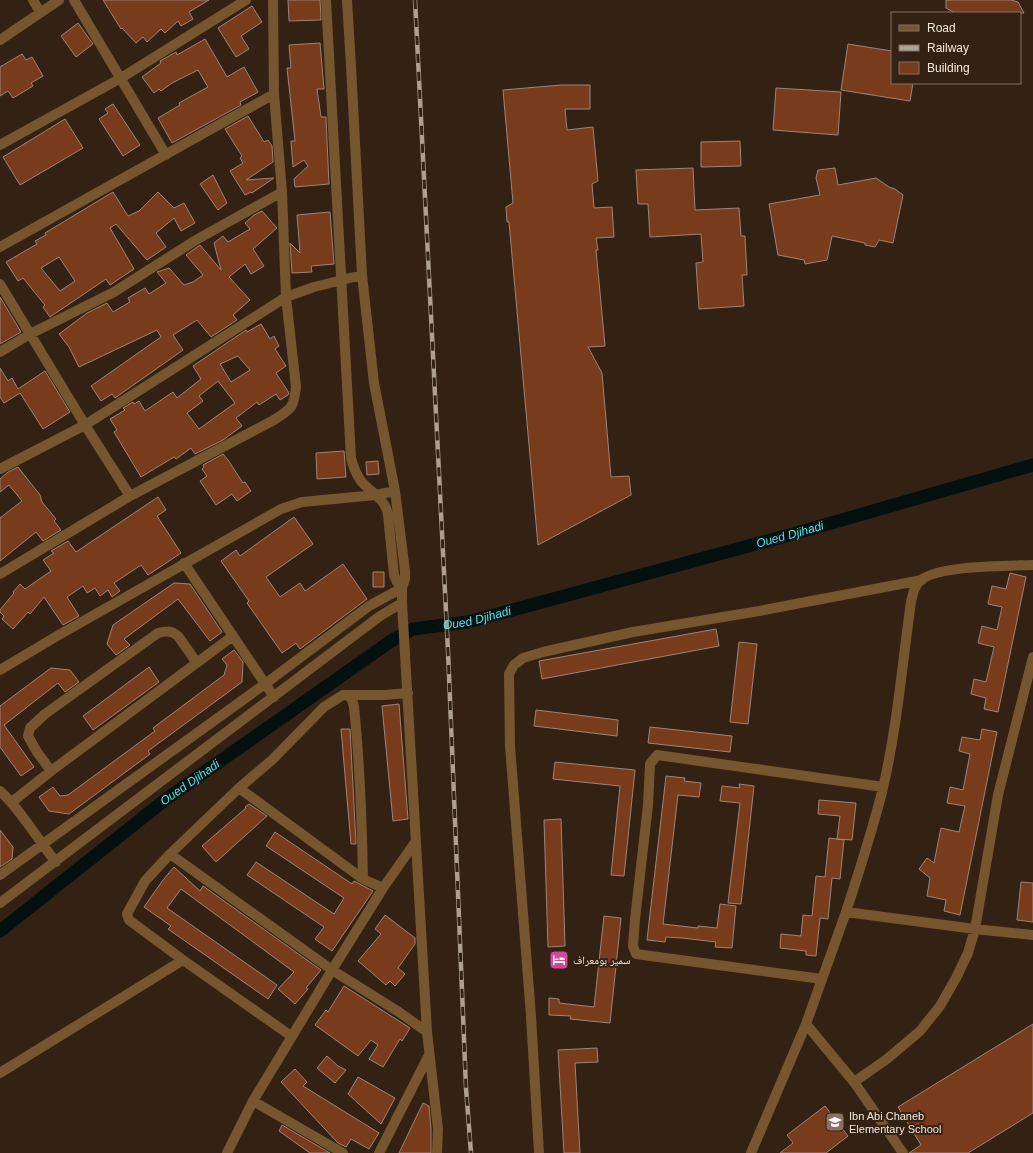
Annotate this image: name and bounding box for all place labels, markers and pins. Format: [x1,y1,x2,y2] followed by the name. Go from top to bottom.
[548,949,570,971] hotel icon: سمير بومعراف
[573,954,630,966] place label: سمير بومعراف
[849,1110,941,1135] place label: Ibn Abi Chaneb Elementary School
[824,1111,846,1133] school or university icon: Ibn Abi Chaneb Elementary School

